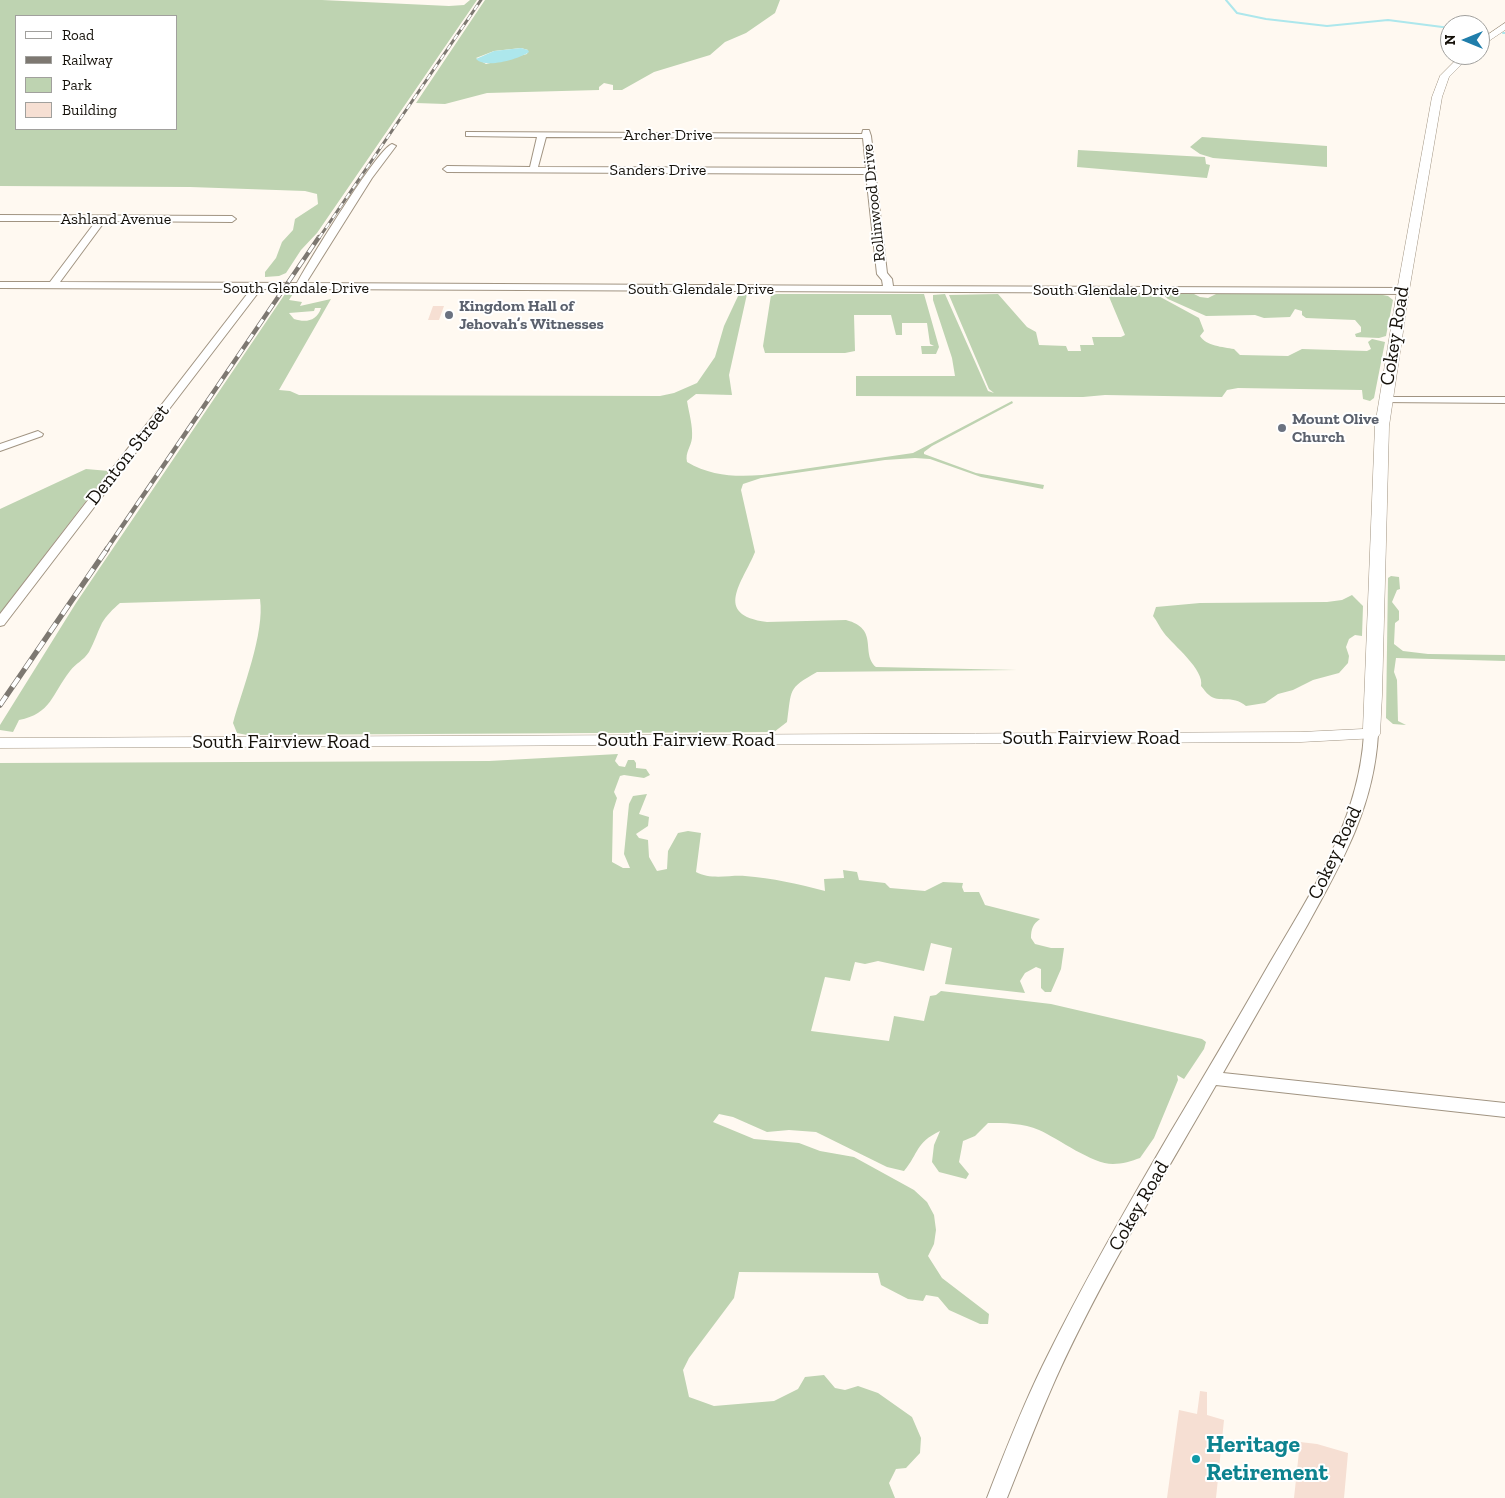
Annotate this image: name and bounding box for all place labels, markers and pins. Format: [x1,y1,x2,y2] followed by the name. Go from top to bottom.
[459,296,604,334] place label: Kingdom Hall of Jehovah’s Witnesses
[443,309,455,321] marker: Kingdom Hall of Jehovah’s Witnesses
[1292,409,1379,447] place label: Mount Olive Church
[1276,422,1288,434] marker: Mount Olive Church
[1206,1431,1328,1487] place label: Heritage Retirement
[1190,1453,1202,1465] marker: Heritage Retirement

